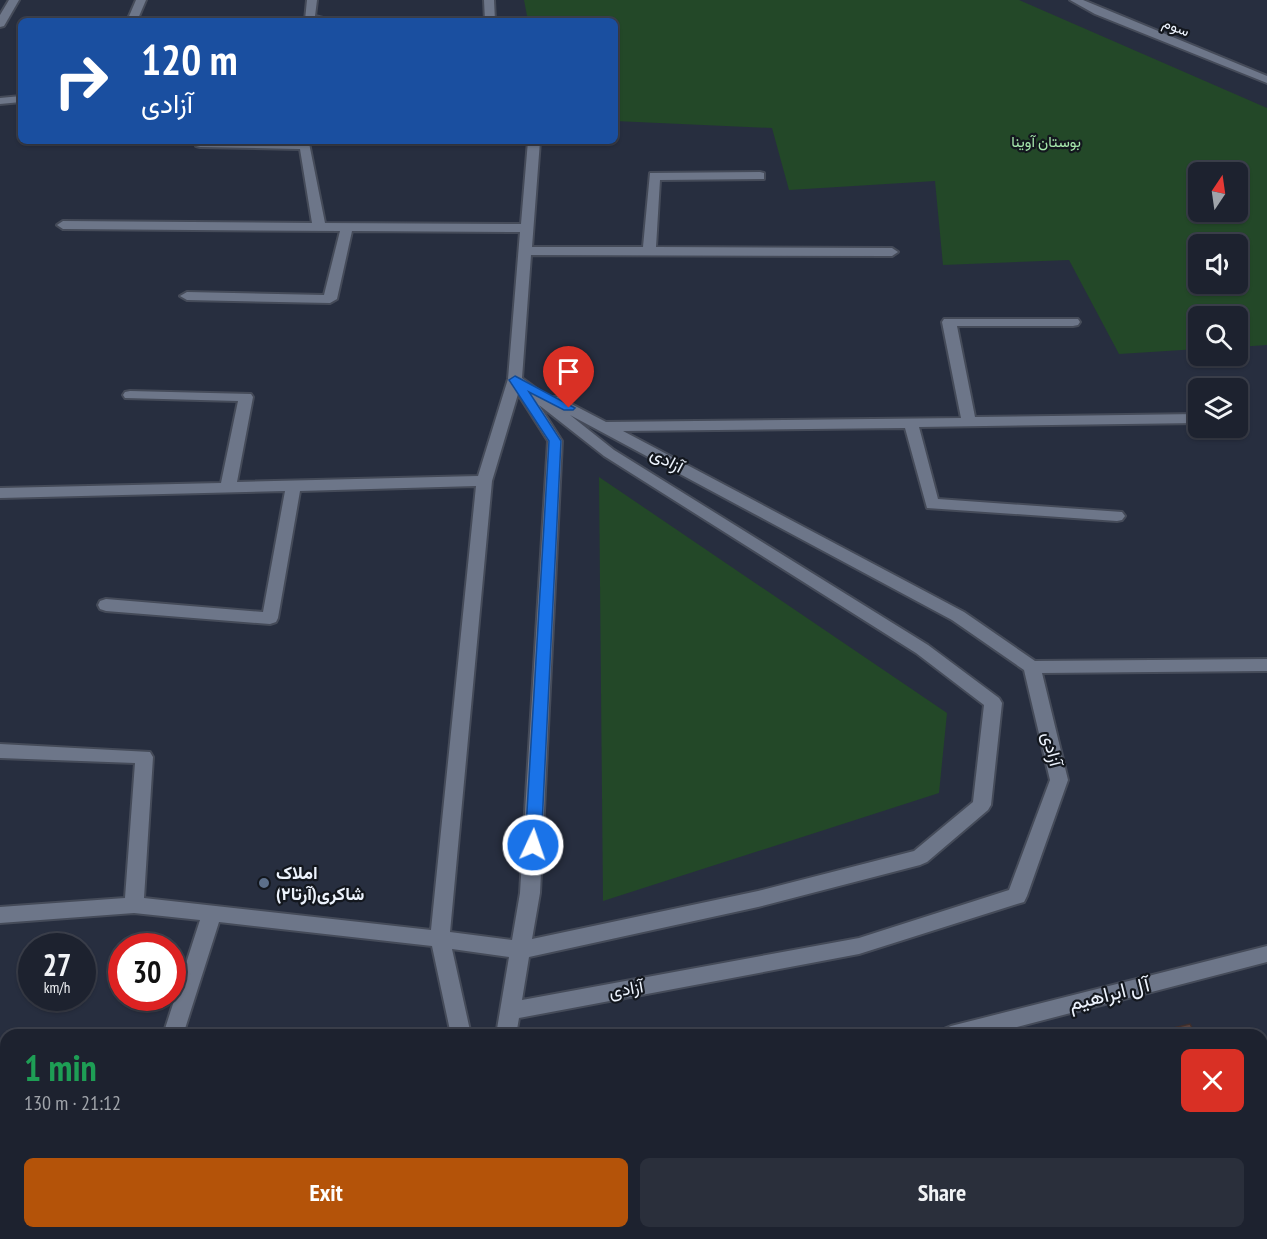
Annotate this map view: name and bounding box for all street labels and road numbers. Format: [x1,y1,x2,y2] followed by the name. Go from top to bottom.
[1160,13,1193,41] street label: سوم
[647,441,690,479] street label: آزادی
[1037,729,1068,770] street label: آزادی
[1066,970,1154,1018] street label: آل ابراهیم
[607,974,647,1003] street label: آزادی

